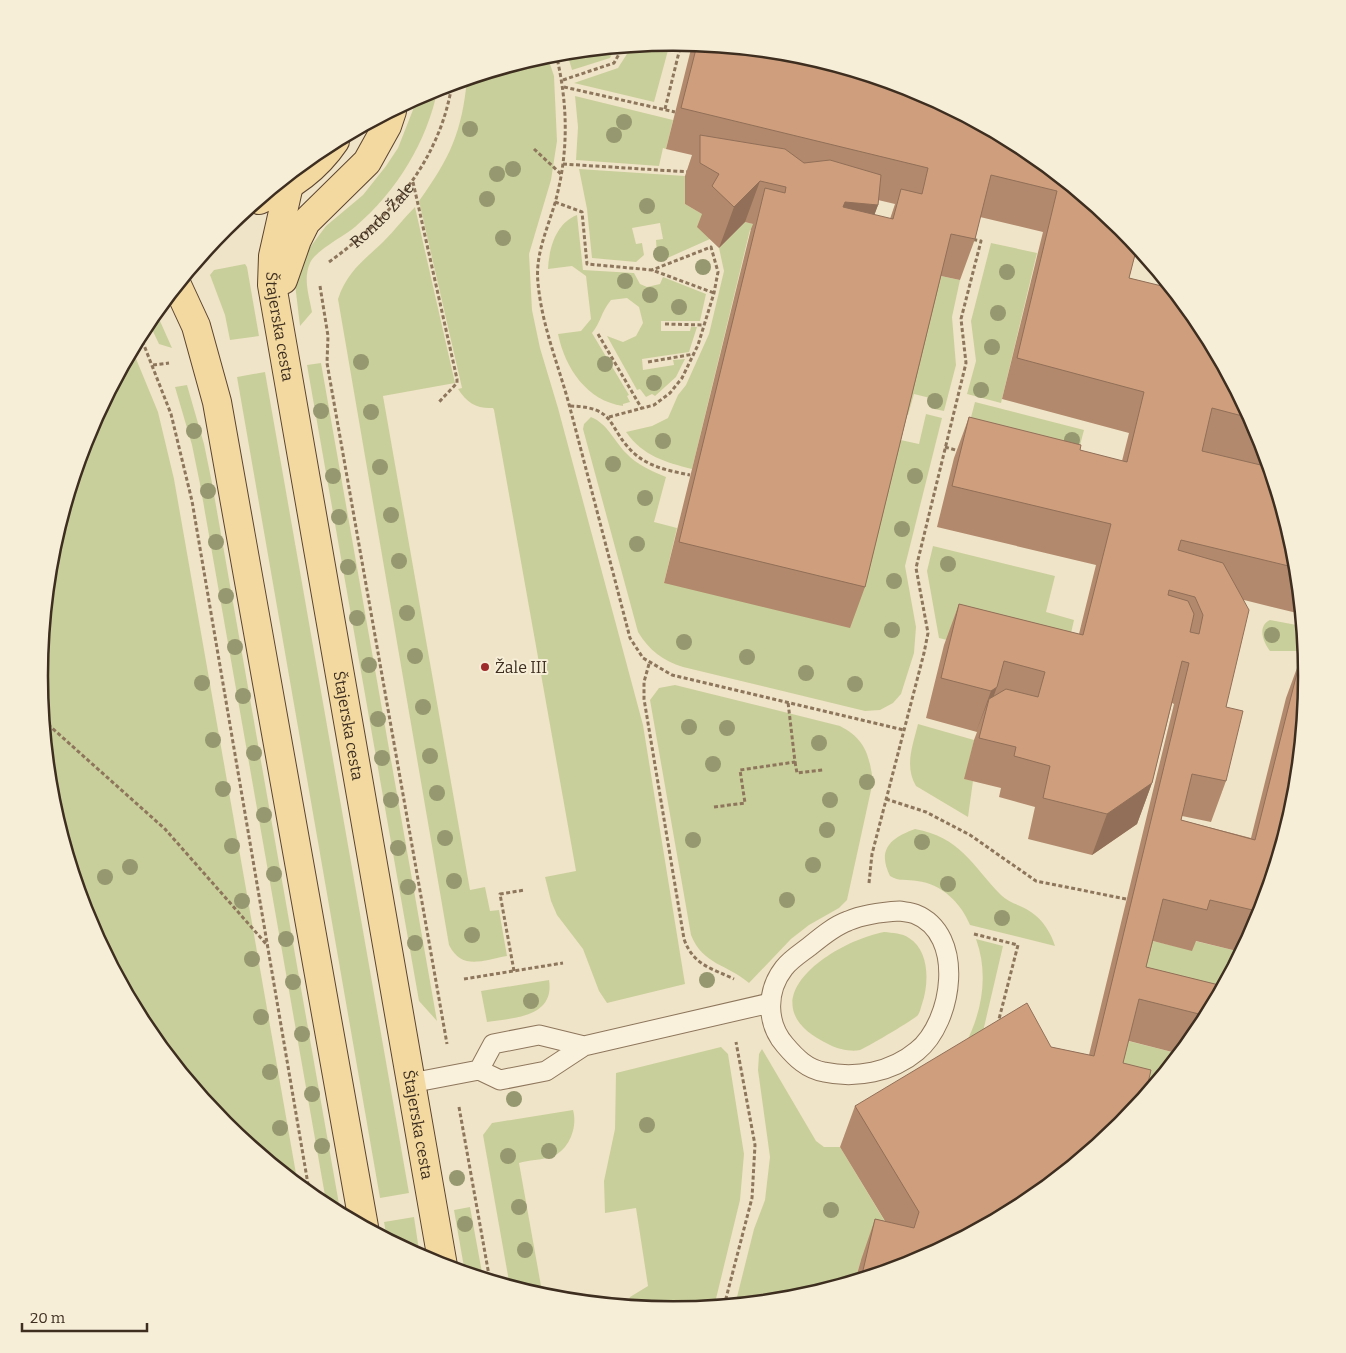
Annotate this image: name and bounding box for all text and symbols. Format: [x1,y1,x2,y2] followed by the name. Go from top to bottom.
[346,178,417,251] street label: Rondo Žale
[262,271,298,383] street label: Štajerska cesta
[495,658,547,677] place label: Žale III
[479,661,491,673] marker: Žale III
[330,669,368,782] street label: Štajerska cesta
[399,1068,437,1181] street label: Štajerska cesta
[22,1300,148,1332] scale bar
[30,1309,66,1327] text: 20 m

